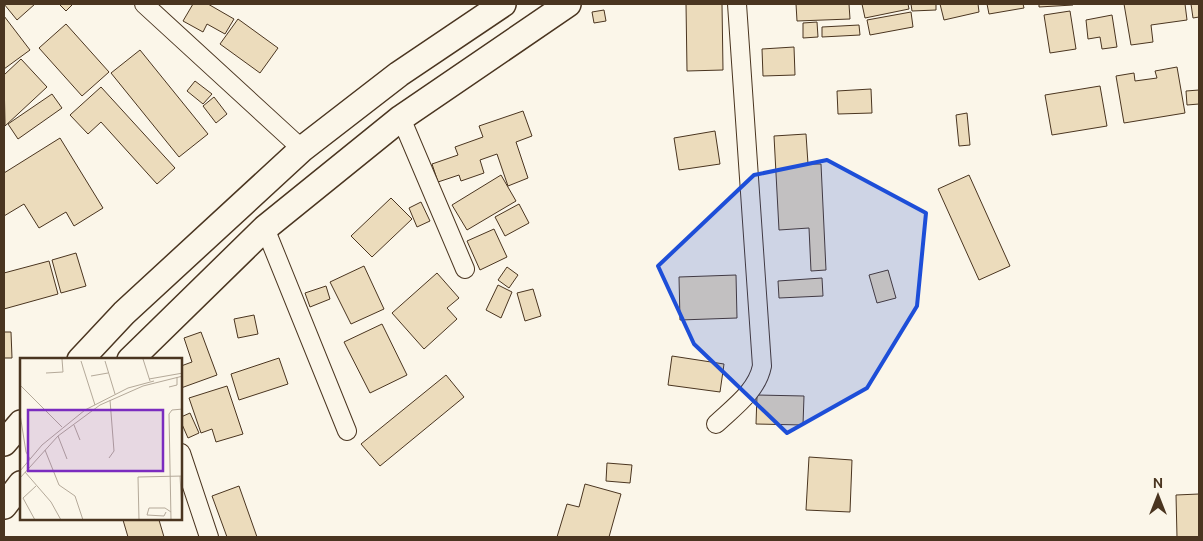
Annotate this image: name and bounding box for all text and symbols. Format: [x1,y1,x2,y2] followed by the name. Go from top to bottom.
[20,358,182,521] inset map
[1133,471,1183,521] north arrow
[1153,475,1163,491] text: N

